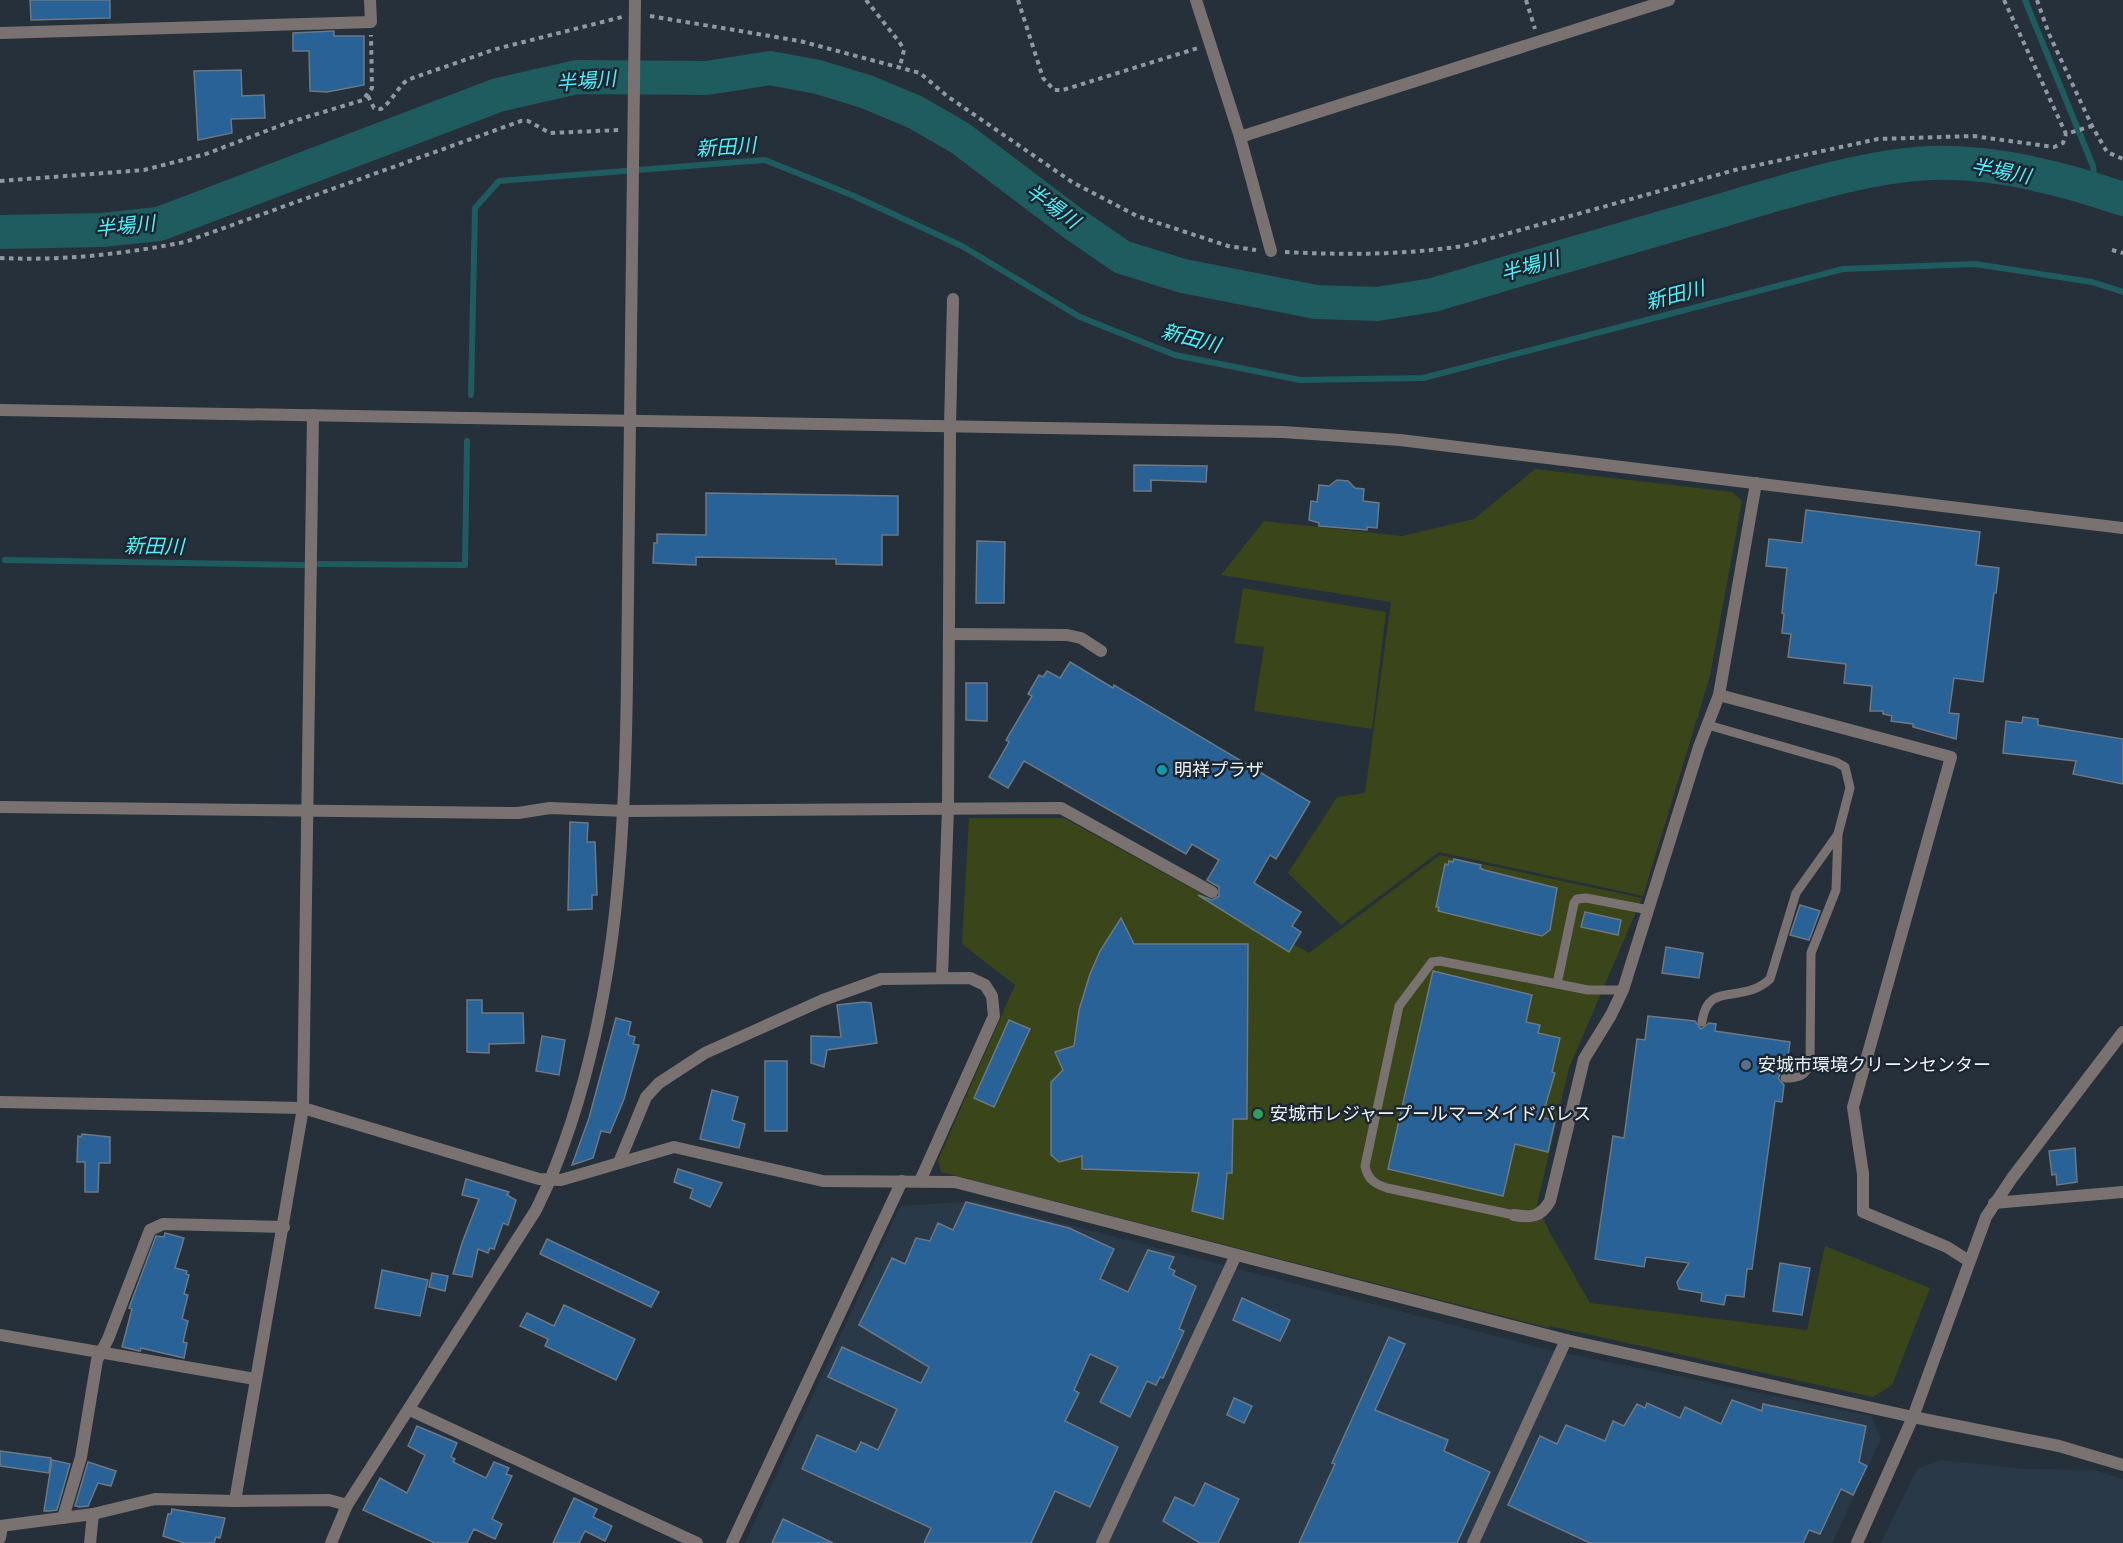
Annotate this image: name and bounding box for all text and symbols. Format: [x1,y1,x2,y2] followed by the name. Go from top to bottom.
[555,65,619,97] water label: 半場川
[695,132,759,162] water label: 新田川
[1969,153,2035,190] water label: 半場川
[1021,178,1087,235] water label: 半場川
[94,210,158,242] water label: 半場川
[1498,245,1564,287] water label: 半場川
[1643,274,1709,315] water label: 新田川
[1159,318,1225,359] water label: 新田川
[124,532,186,560] water label: 新田川
[1174,758,1264,781] place label: 明祥プラザ
[1155,763,1169,777] marker: 明祥プラザ
[1758,1053,1991,1076] place label: 安城市環境クリーンセンター
[1739,1058,1753,1072] marker: 安城市環境クリーンセンター
[1270,1102,1591,1125] place label: 安城市レジャープールマーメイドパレス
[1251,1107,1265,1121] marker: 安城市レジャープールマーメイドパレス

